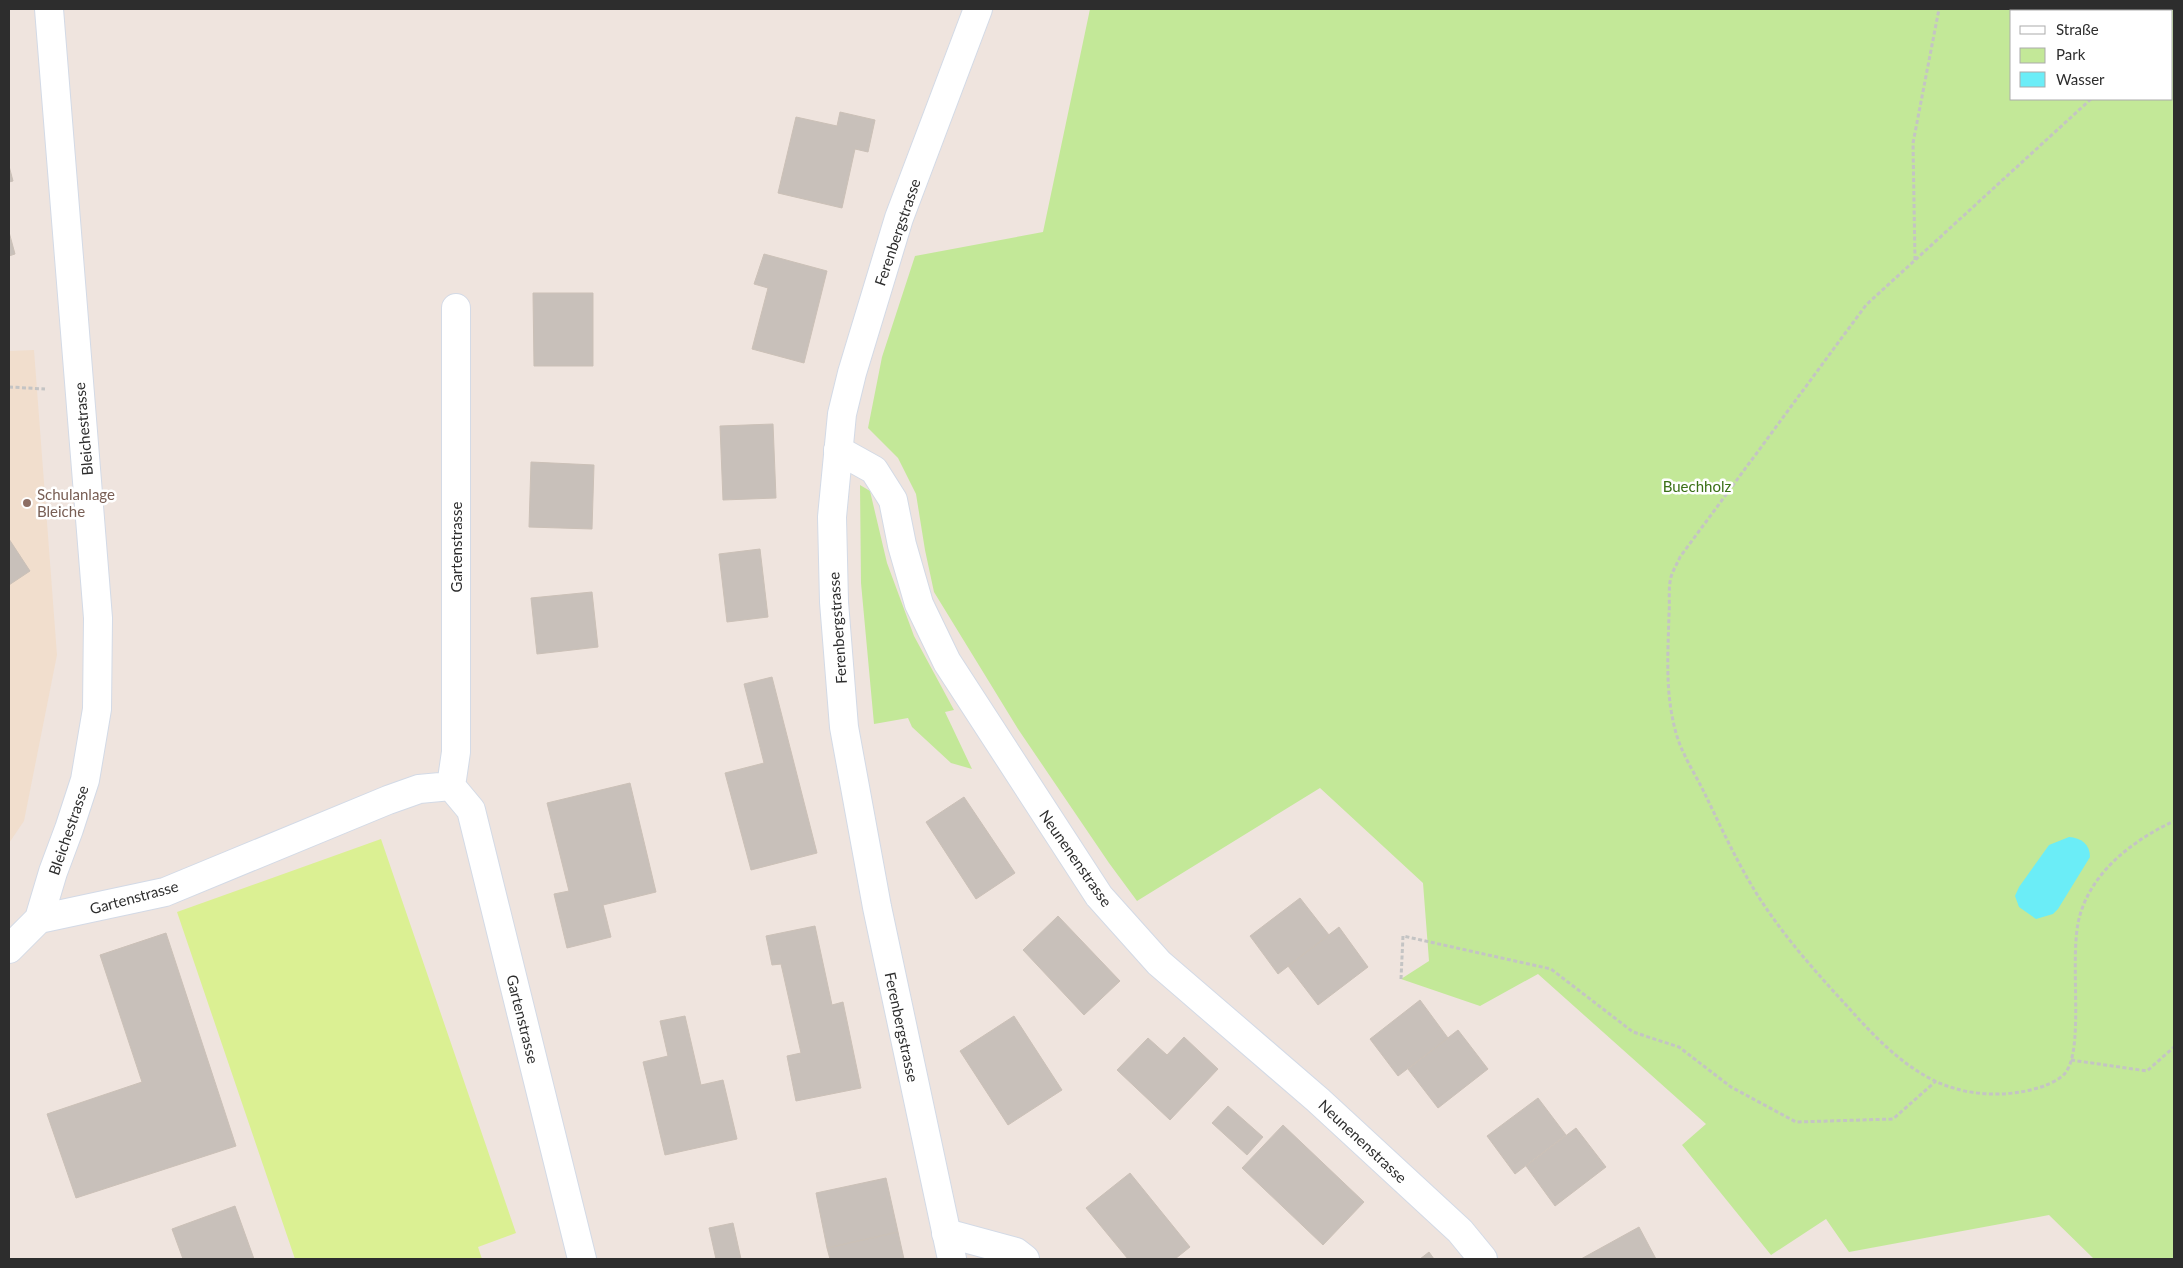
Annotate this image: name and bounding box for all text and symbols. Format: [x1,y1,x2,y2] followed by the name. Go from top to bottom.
[2010,10,2173,100] legend
[2056,20,2099,38] text: Straße
[2056,45,2086,63] text: Park
[2056,70,2105,88] text: Wasser
[870,176,924,288] street label: Ferenbergstrasse
[70,381,96,476] street label: Bleichestrasse
[1663,477,1731,495] park label: Buechholz
[37,485,115,520] place label: Schulanlage Bleiche
[21,497,33,509] marker: Schulanlage Bleiche
[447,501,465,593] street label: Gartenstrasse
[824,571,850,685] street label: Ferenbergstrasse
[44,783,92,877] street label: Bleichestrasse
[1036,806,1116,910] street label: Neunenenstrasse
[88,877,180,917] street label: Gartenstrasse
[882,970,922,1084] street label: Ferenbergstrasse
[503,973,543,1065] street label: Gartenstrasse
[1315,1096,1411,1187] street label: Neunenenstrasse

